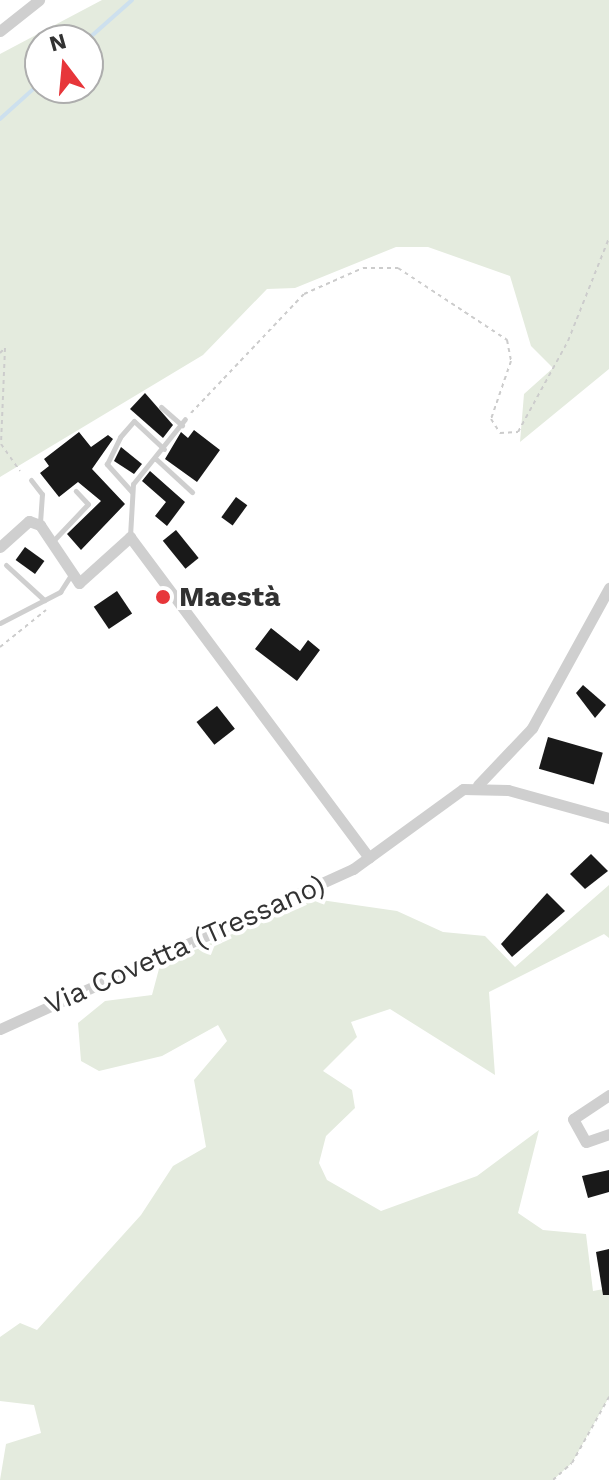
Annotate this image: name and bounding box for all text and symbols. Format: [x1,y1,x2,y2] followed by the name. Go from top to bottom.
[24,24,104,104] north arrow
[47,28,69,57] text: N
[179,580,280,614] place label: Maestà
[154,588,172,606] marker: Maestà
[39,868,331,1022] street label: Via Covetta (Tressano)

